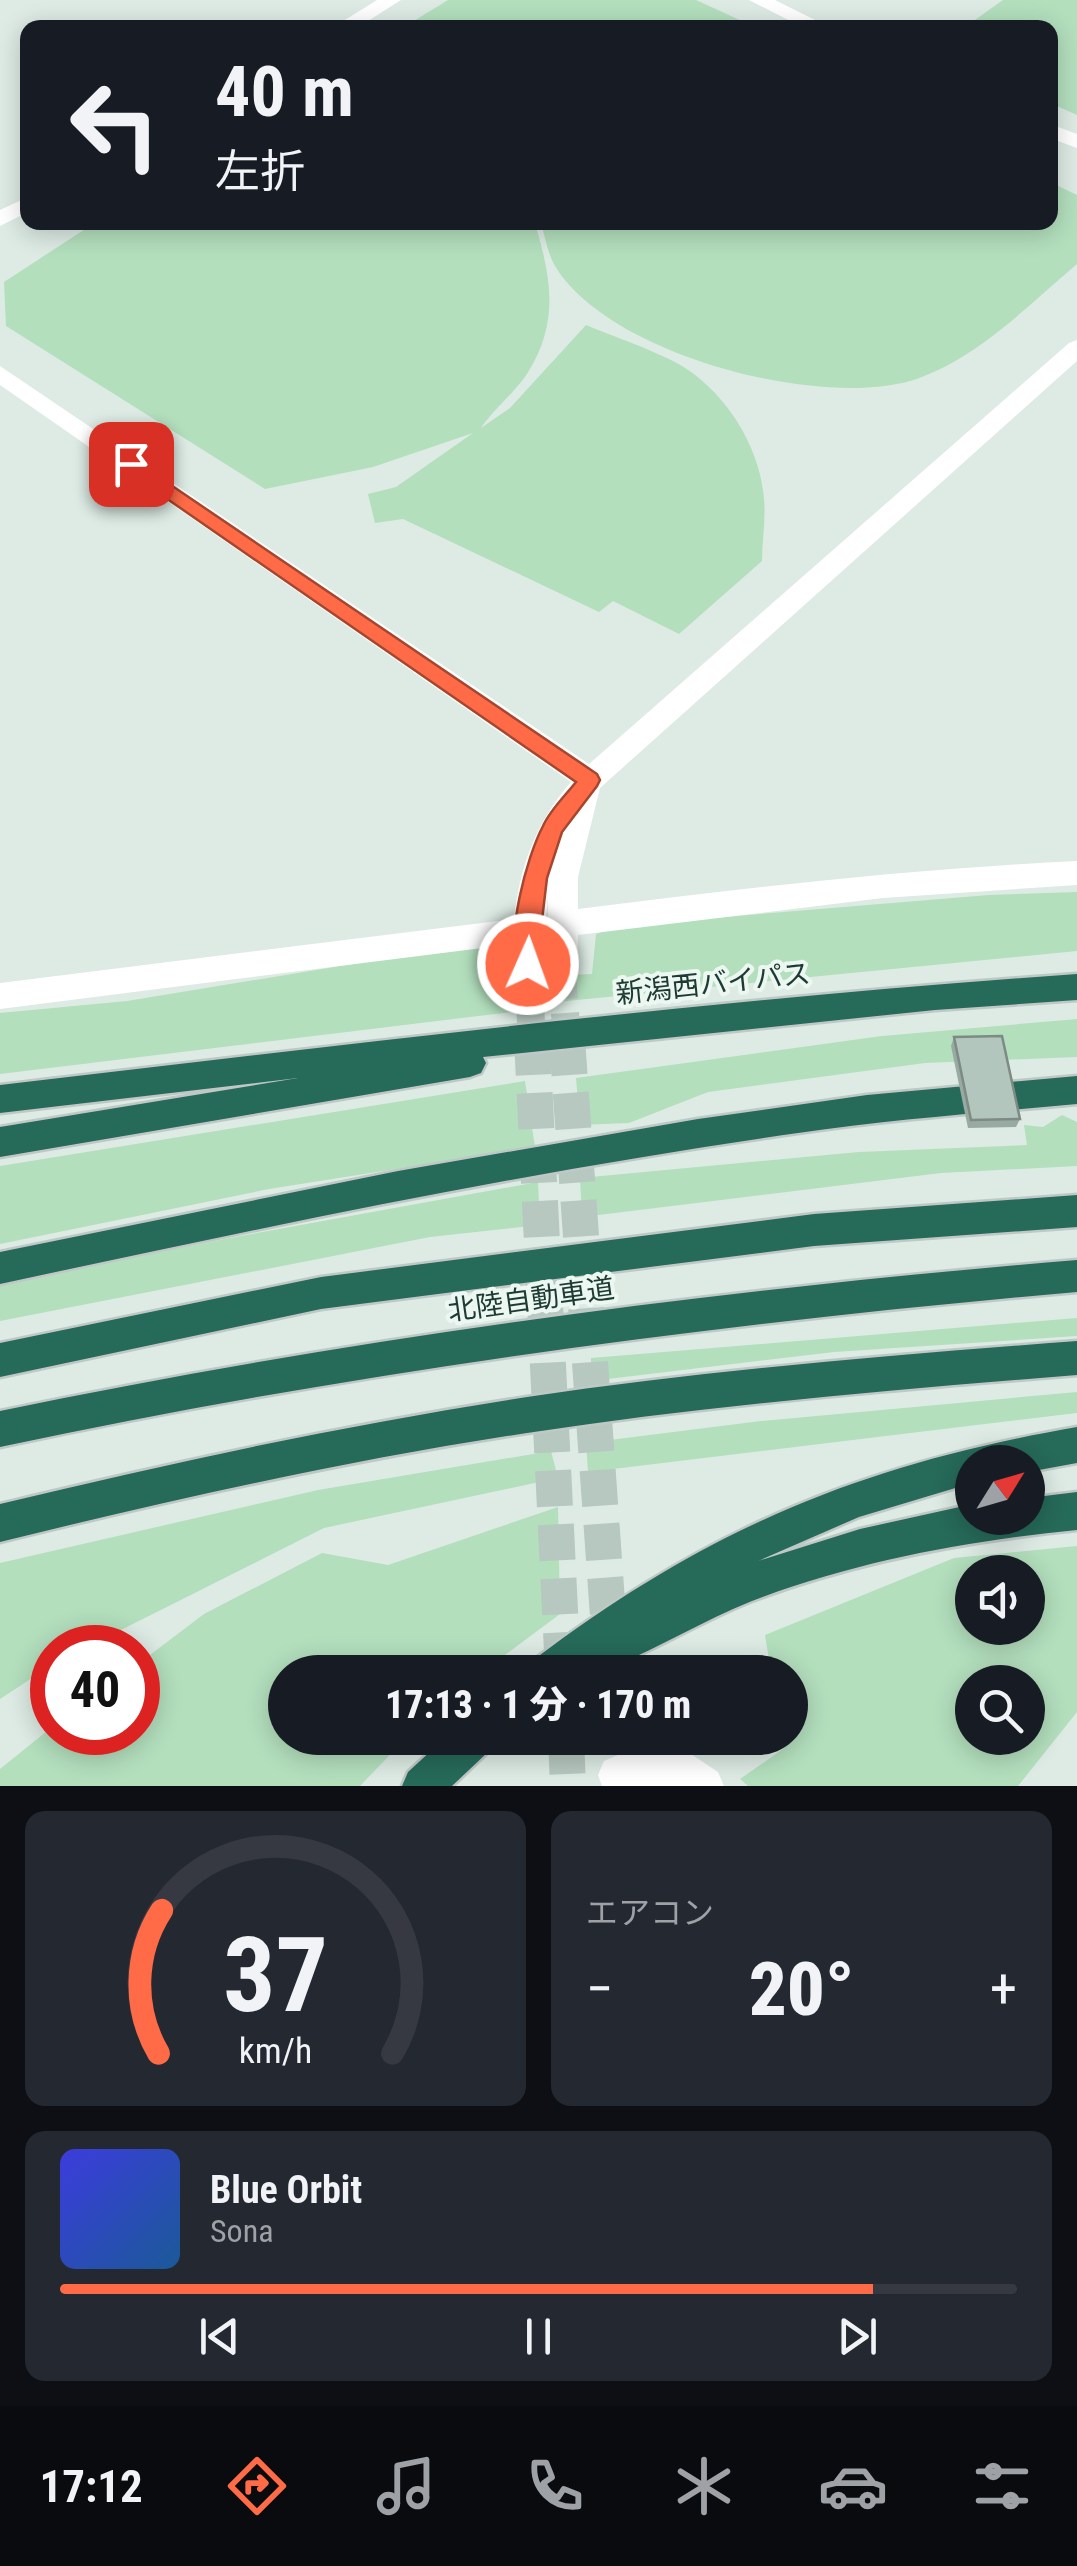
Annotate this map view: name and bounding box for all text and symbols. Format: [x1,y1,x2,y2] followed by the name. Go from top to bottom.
[215,51,354,133] text: 40 m
[50,60,180,190] icon: left
[215,145,305,198] text: 左折
[89,422,174,507] pin
[104,437,159,492] icon: arrive
[476,912,580,1016] position arrow
[614,957,812,1010] street label: 新潟西バイパス
[446,1271,617,1328] street label: 北陸自動車道
[955,1445,1045,1535] north arrow
[955,1445,1045,1755] map controls
[955,1555,1045,1645] button: sound
[30,1625,160,1755] speed limit sign: 40
[955,1665,1045,1755] button: search
[385,1683,691,1727] text: 17:13 · 1 分 · 170 m
[586,1894,714,1932] text: エアコン
[223,1915,328,2036] text: 37
[749,1945,854,2033] text: 20°
[586,1957,614,2021] text: −
[990,1957,1017,2021] text: +
[239,2030,312,2072] text: km/h
[210,2168,362,2212] text: Blue Orbit
[210,2212,273,2250] text: Sona
[192,2309,247,2364] icon: previous
[511,2309,566,2364] icon: pause
[830,2309,885,2364] icon: next
[222,2451,292,2521] icon: directions
[371,2451,441,2521] icon: music
[520,2451,590,2521] icon: phone
[669,2451,739,2521] icon: climate
[818,2451,888,2521] icon: car
[967,2451,1037,2521] icon: filters
[40,2460,143,2513] text: 17:12

